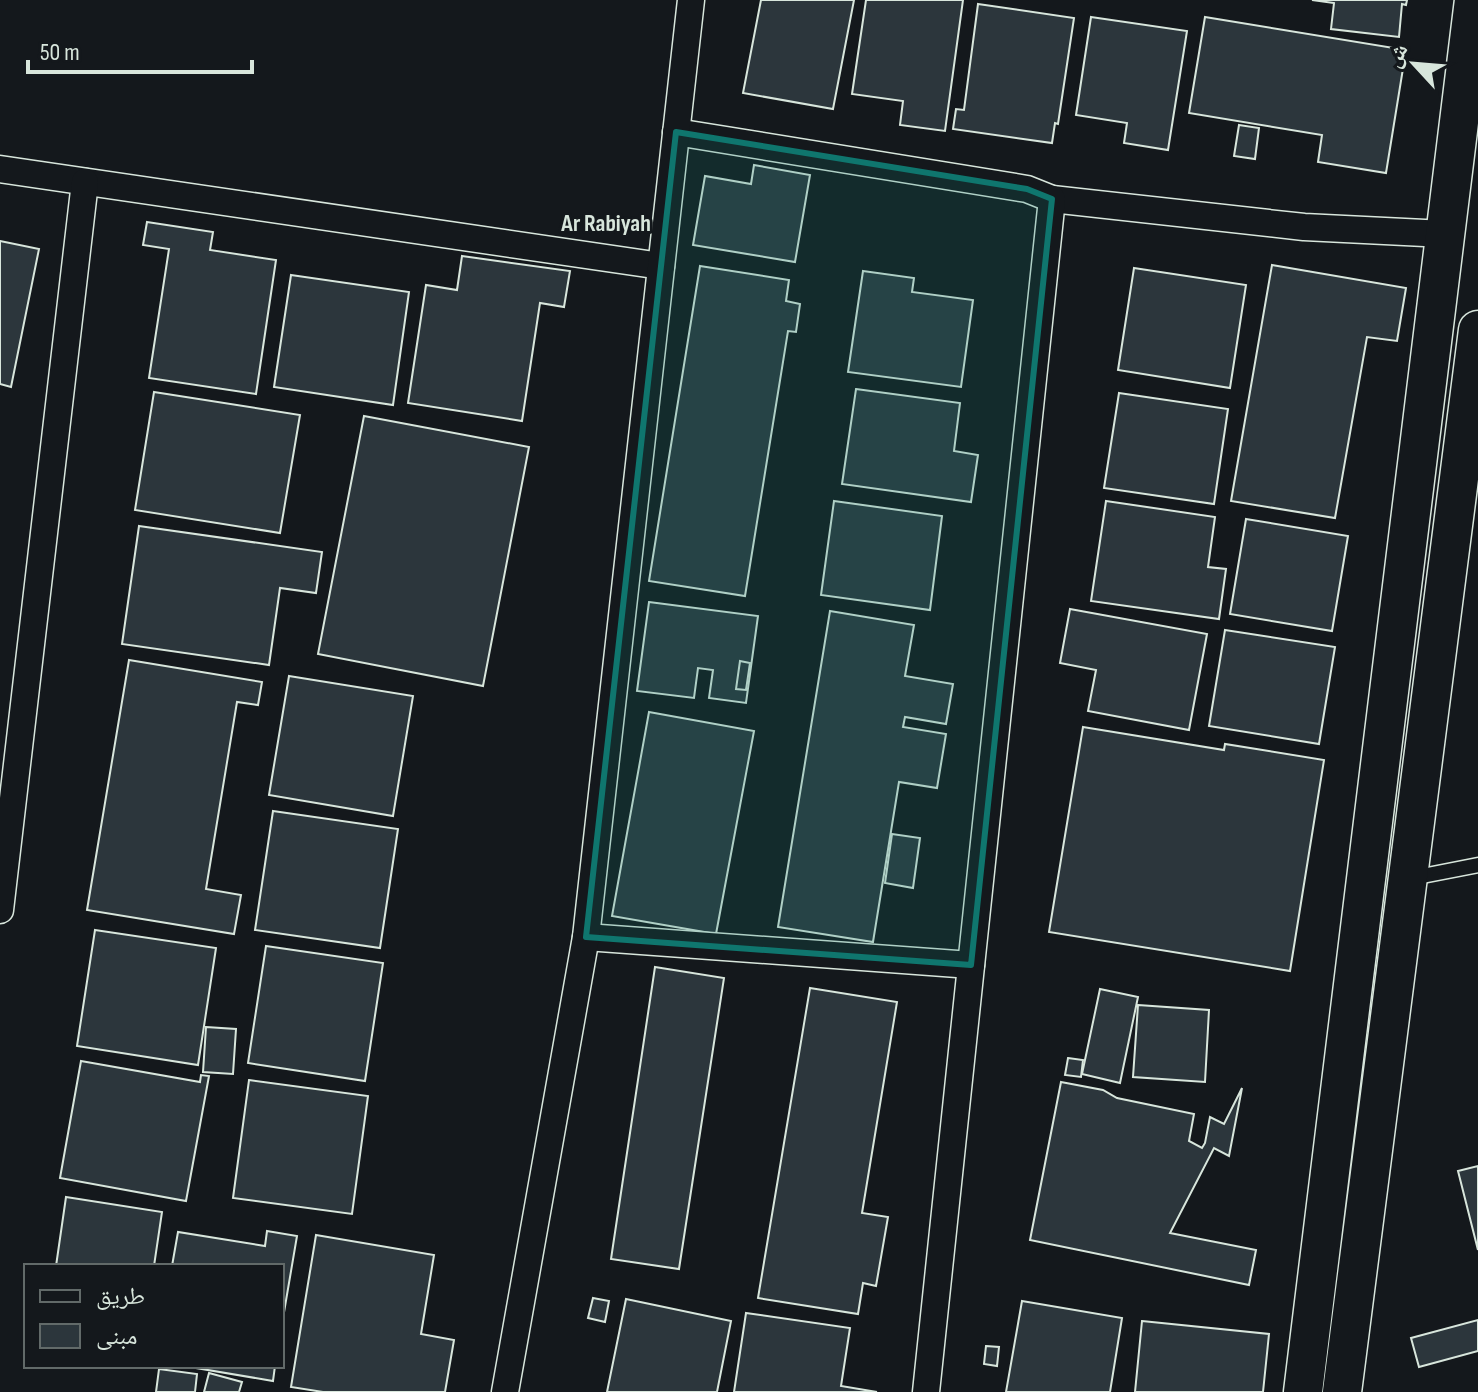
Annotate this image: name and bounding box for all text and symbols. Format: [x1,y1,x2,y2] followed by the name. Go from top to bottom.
[28,24,252,74] scale bar
[1374,24,1454,104] north arrow
[40,38,80,67] text: 50 m
[1380,39,1415,72] text: ش
[560,209,651,238] district label: Ar Rabiyah
[24,1264,284,1368] legend
[96,1282,145,1311] text: طريق
[96,1322,137,1351] text: مبنى

